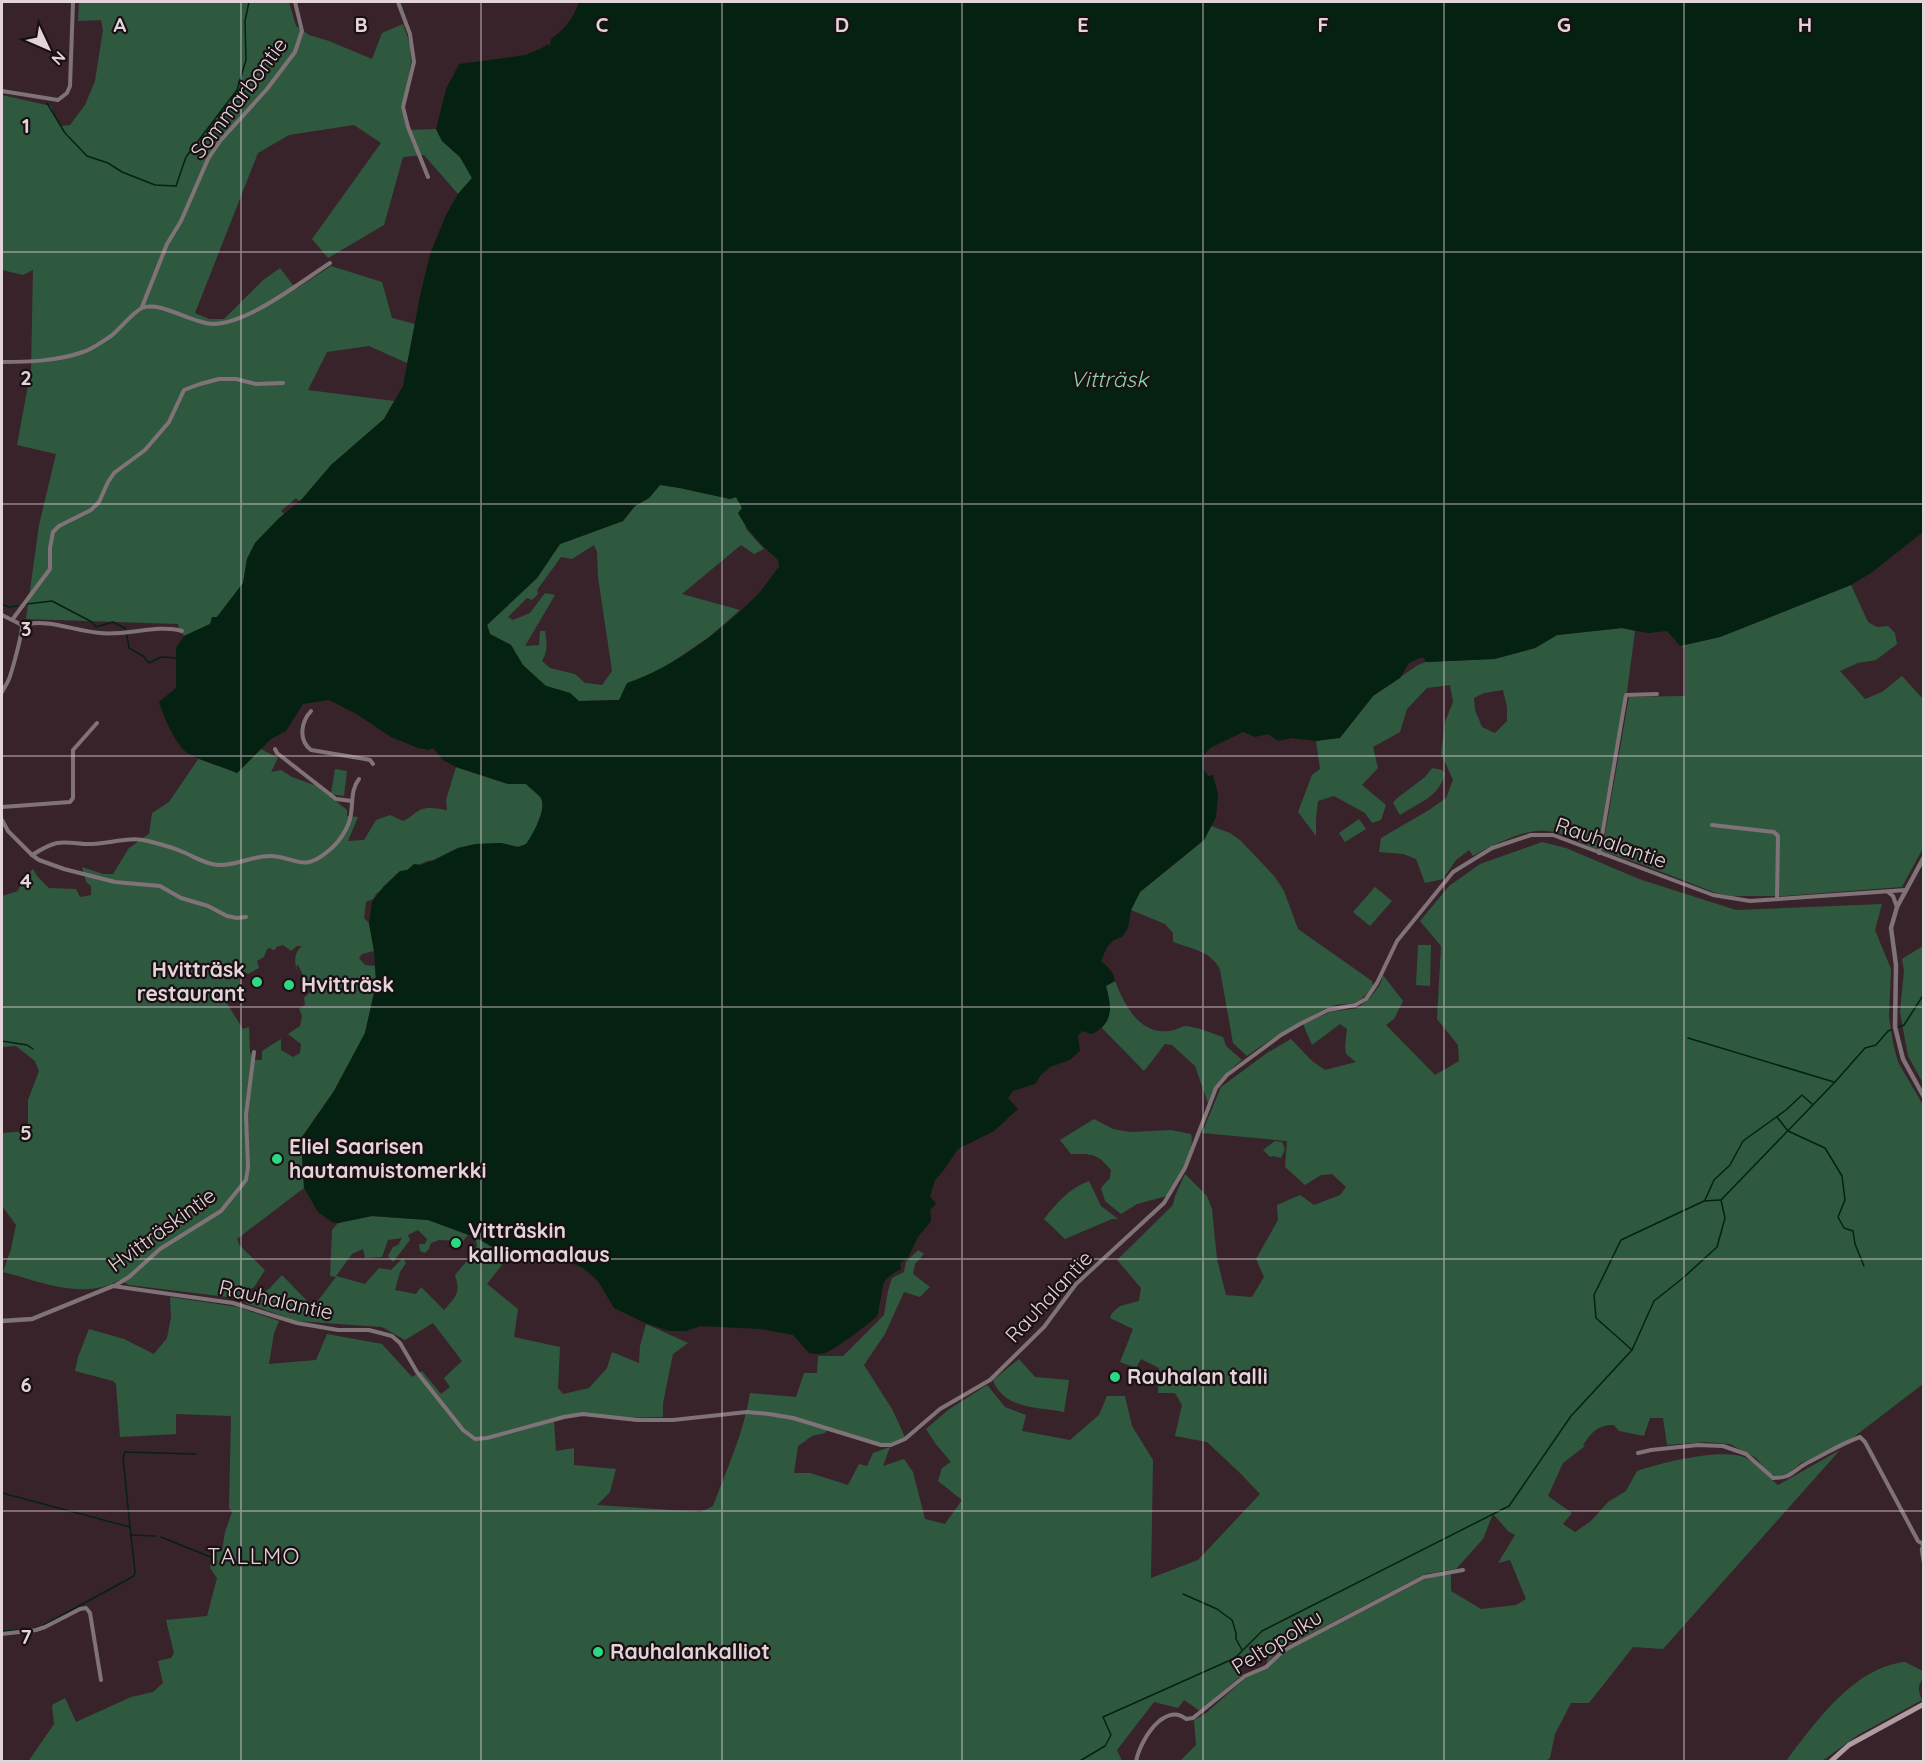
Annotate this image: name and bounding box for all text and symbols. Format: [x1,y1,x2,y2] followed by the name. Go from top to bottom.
[114,12,127,37] text: A
[354,12,368,37] text: B
[596,12,609,37] text: C
[835,12,849,37] text: D
[1077,12,1089,37] text: E
[1317,12,1329,37] text: F
[1557,12,1571,37] text: G
[1798,12,1812,37] text: H
[18,18,78,78] north arrow
[184,32,292,163] street label: Sommarbontie
[48,47,70,70] text: N
[22,113,30,138] text: 1
[20,365,32,390] text: 2
[1070,365,1150,393] water label: Vitträsk
[21,616,31,641] text: 3
[1552,811,1671,873] street label: Rauhalantie
[20,868,32,893] text: 4
[137,956,245,1006] place label: Hvitträsk restaurant
[301,971,394,997] place label: Hvitträsk
[250,975,264,989] marker: Hvitträsk restaurant
[282,978,296,992] marker: Hvitträsk
[20,1120,32,1145] text: 5
[289,1133,486,1183] place label: Eliel Saarisen hautamuistomerkki
[270,1152,284,1166] marker: Eliel Saarisen hautamuistomerkki
[103,1181,220,1277] street label: Hvitträskintie
[468,1217,610,1267] place label: Vitträskin kalliomaalaus
[449,1236,463,1250] marker: Vitträskin kalliomaalaus
[999,1245,1097,1348] street label: Rauhalantie
[217,1273,336,1325] street label: Rauhalantie
[1127,1363,1268,1389] place label: Rauhalan talli
[1108,1370,1122,1384] marker: Rauhalan talli
[20,1372,32,1397] text: 6
[207,1542,301,1570] district label: TALLMO
[1226,1603,1327,1679] street label: Peltopolku
[21,1624,32,1649] text: 7
[610,1638,770,1664] place label: Rauhalankalliot
[591,1645,605,1659] marker: Rauhalankalliot

